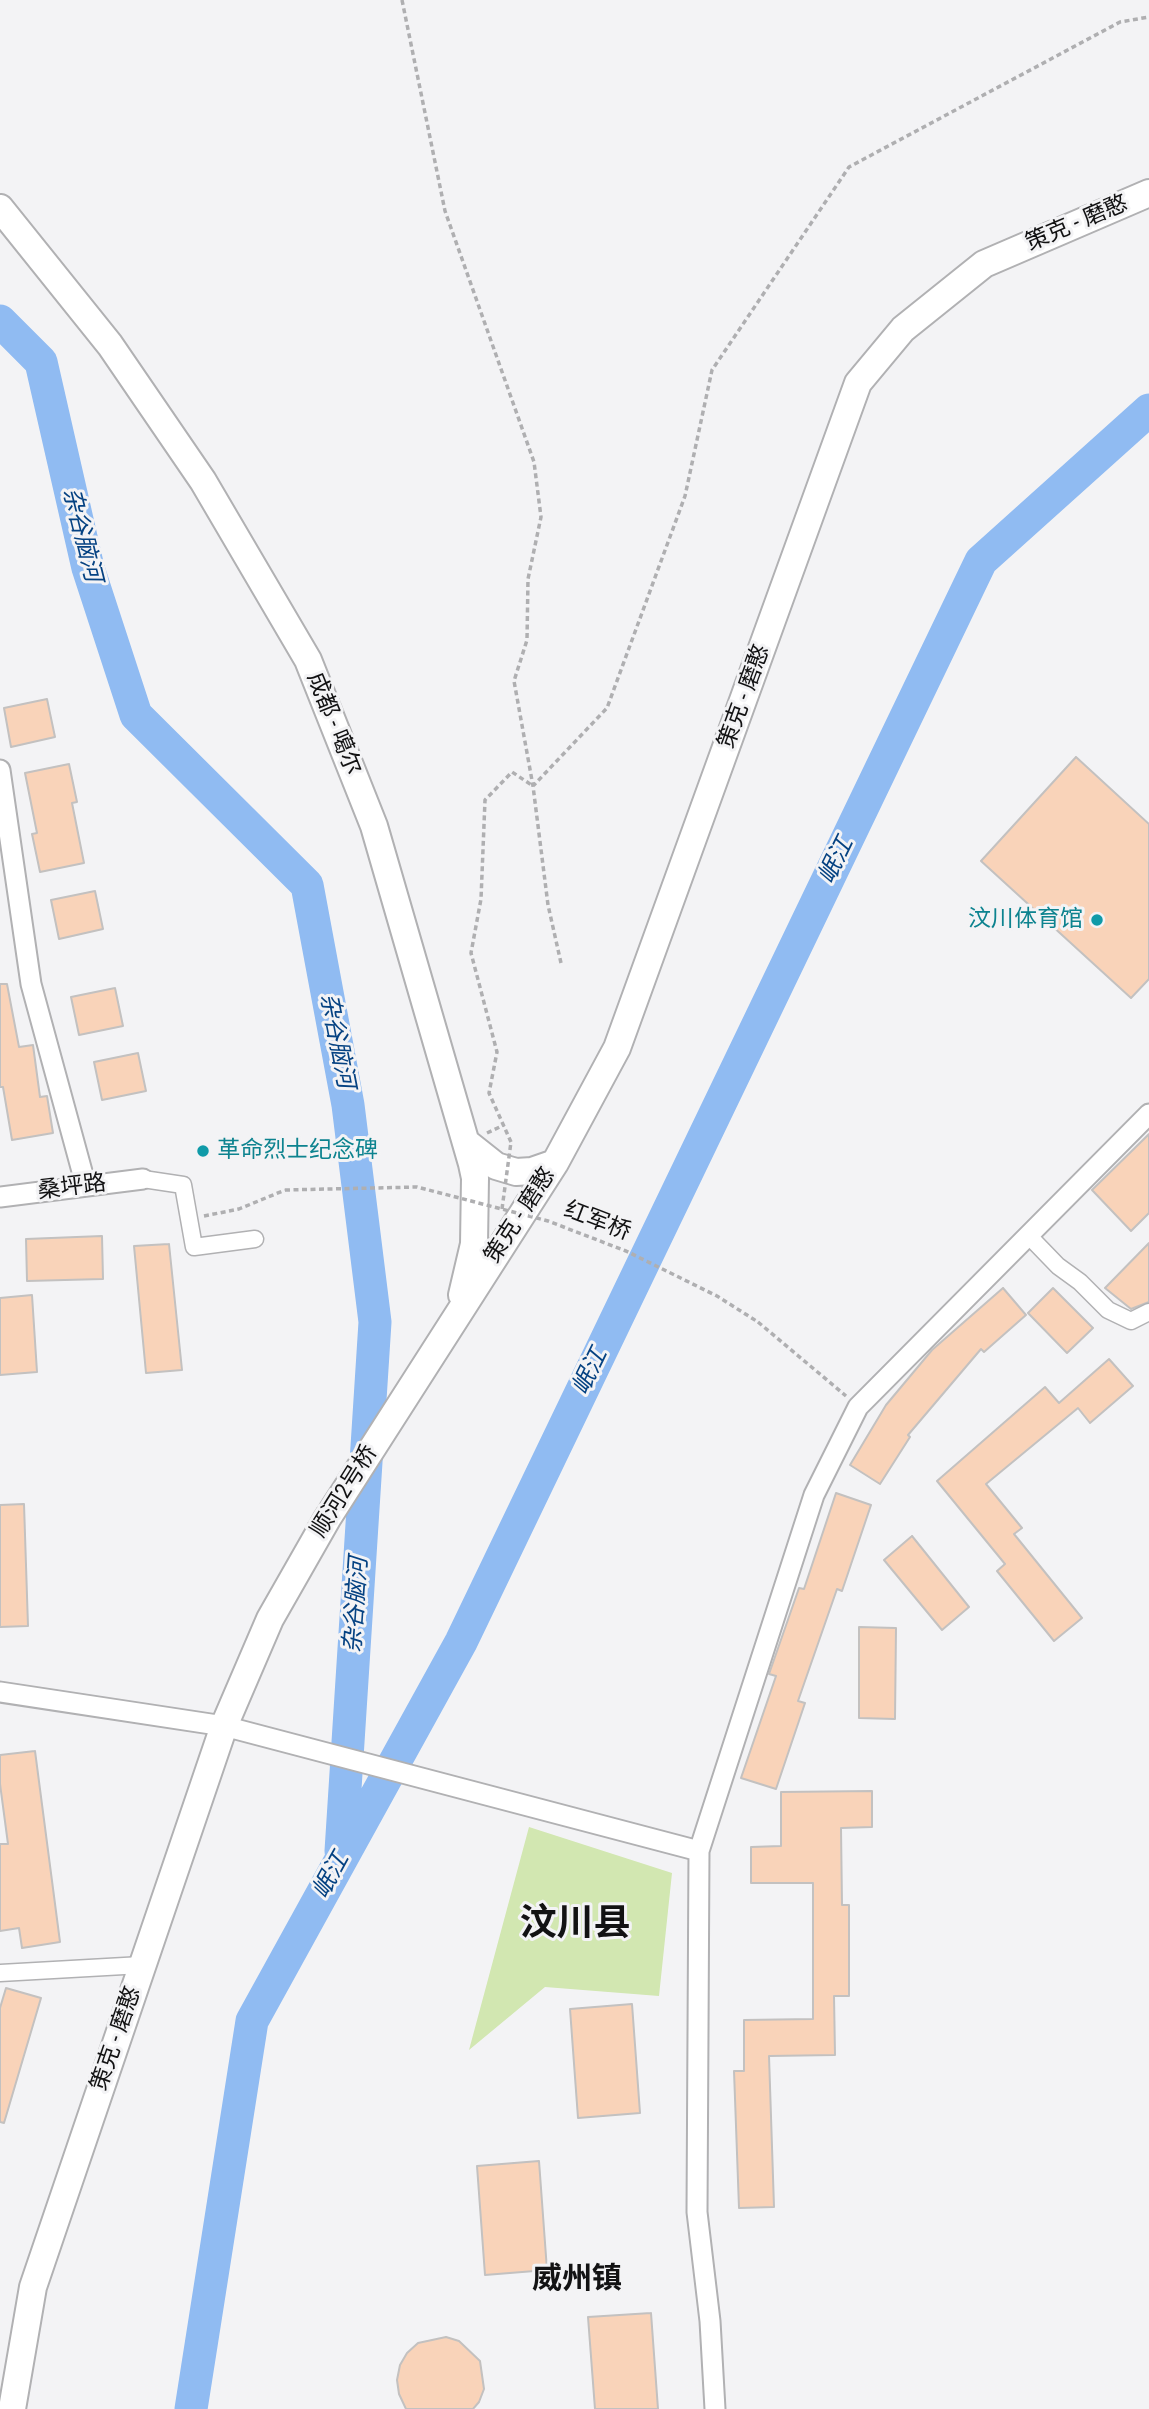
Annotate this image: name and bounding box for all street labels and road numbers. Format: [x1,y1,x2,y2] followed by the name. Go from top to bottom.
[1022,190,1132,258] street label: 策克 - 磨憨
[714,641,776,753] street label: 策克 - 磨憨
[300,669,366,779] street label: 成都 - 噶尔
[480,1163,562,1269] street label: 策克 - 磨憨
[36,1170,108,1206] street label: 桑坪路
[560,1197,634,1247] street label: 红军桥
[306,1441,384,1543] street label: 顺河2号桥
[86,1983,148,2095] street label: 策克 - 磨憨

